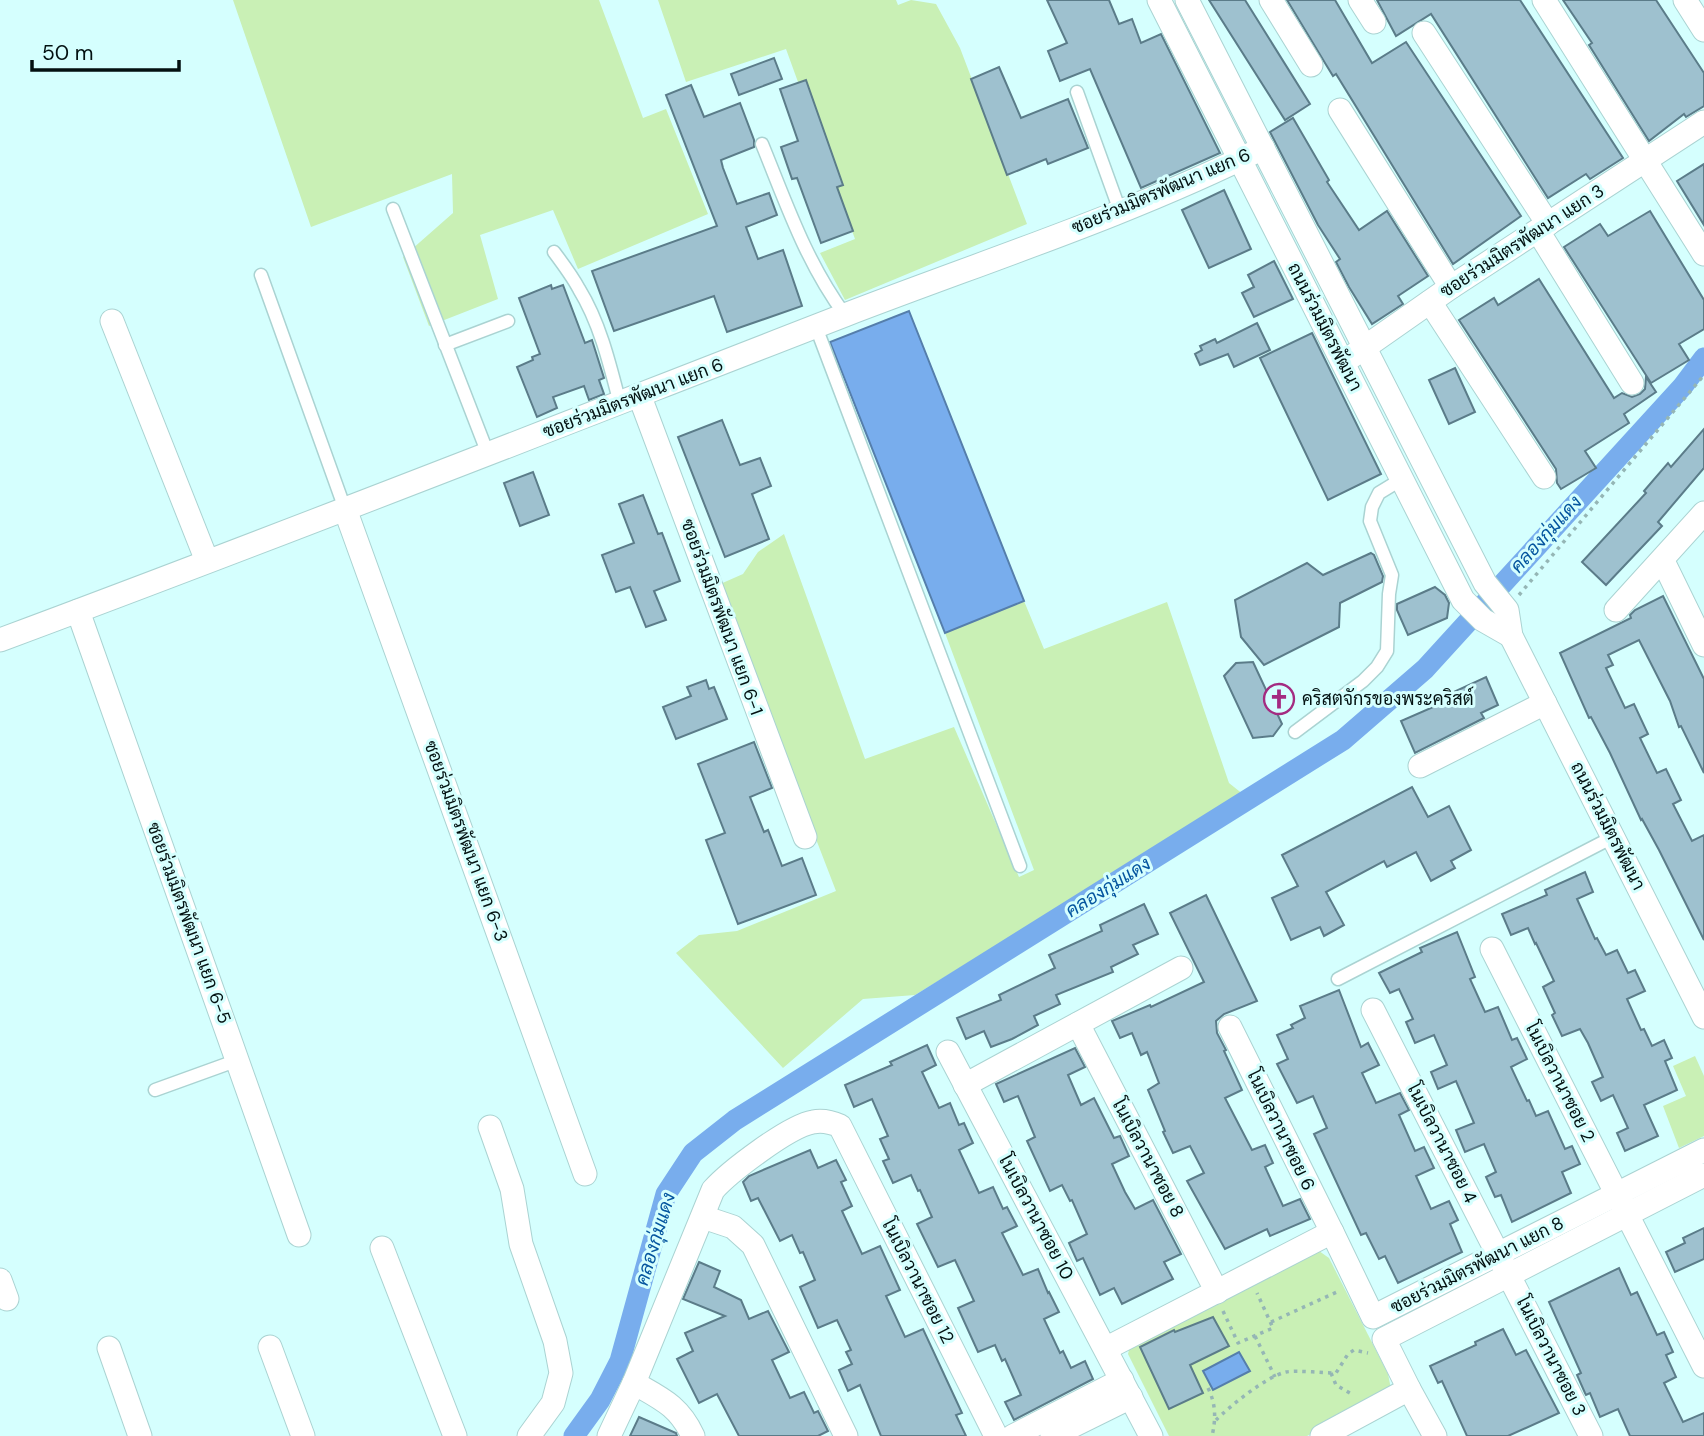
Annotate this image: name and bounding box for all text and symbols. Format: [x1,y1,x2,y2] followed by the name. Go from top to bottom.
[32,28,178,72] scale bar
[42,39,93,67] text: 50 m
[1068,143,1254,239] street label: ซอยร่วมมิตรพัฒนา แยก 6
[1435,179,1609,303] street label: ซอยร่วมมิตรพัฒนา แยก 3
[1282,259,1368,395] street label: ถนนร่วมมิตรพัฒนา
[539,352,727,444] street label: ซอยร่วมมิตรพัฒนา แยก 6
[1505,490,1588,578] water label: คลองกุ่มแดง
[675,516,769,718] street label: ซอยร่วมมิตรพัฒนา แยก 6-1
[1262,682,1296,716] church icon: คริสตจักรของพระคริสต์
[1302,686,1474,711] place label: คริสตจักรของพระคริสต์
[418,737,514,945] street label: ซอยร่วมมิตรพัฒนา แยก 6-3
[1565,758,1651,894] street label: ถนนร่วมมิตรพัฒนา
[141,819,237,1027] street label: ซอยร่วมมิตรพัฒนา แยก 6-5
[1061,851,1156,923] water label: คลองกุ่มแดง
[1519,1017,1601,1146] street label: โนเบิลวานาซอย 2
[1241,1064,1322,1195] street label: โนเบิลวานาซอย 6
[1401,1078,1484,1207] street label: โนเบิลวานาซอย 4
[1106,1093,1190,1222] street label: โนเบิลวานาซอย 8
[992,1149,1080,1284] street label: โนเบิลวานาซอย 10
[629,1189,681,1288] water label: คลองกุ่มแดง
[1386,1211,1568,1319] street label: ซอยร่วมมิตรพัฒนา แยก 8
[876,1213,961,1347] street label: โนเบิลวานาซอย 12
[1510,1291,1592,1420] street label: โนเบิลวานาซอย 3

